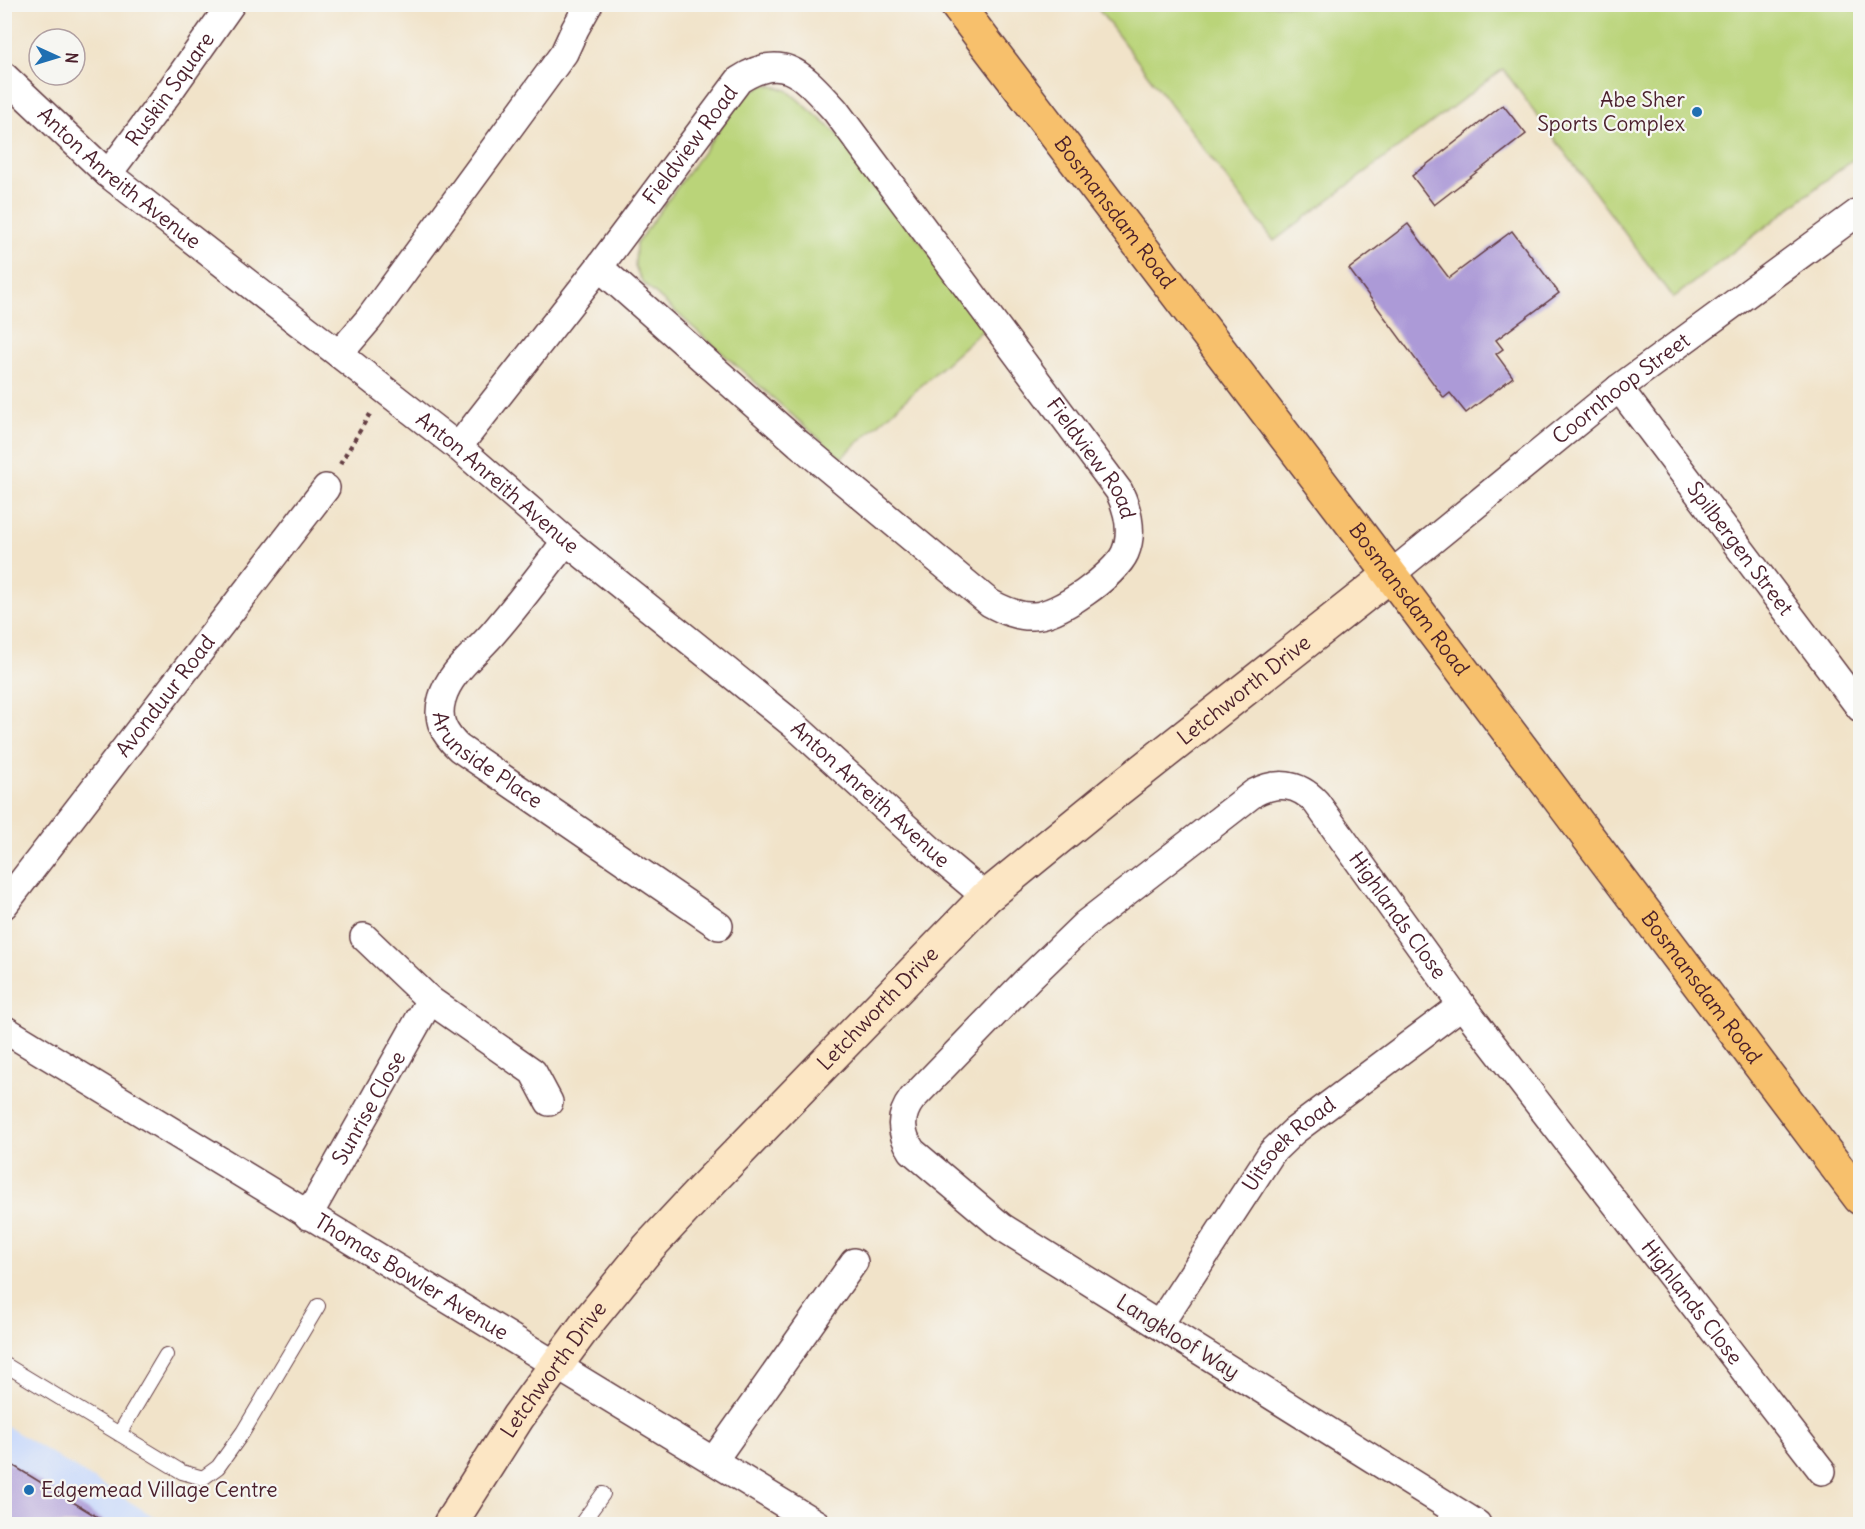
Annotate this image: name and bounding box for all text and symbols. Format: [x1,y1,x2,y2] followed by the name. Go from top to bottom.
[27,27,87,87] north arrow
[119,27,220,151] street label: Ruskin Square
[62,52,82,64] text: N
[637,80,743,210] street label: Fieldview Road
[1537,86,1685,137] place label: Abe Sher Sports Complex
[32,101,207,254] street label: Anton Anreith Avenue
[1690,105,1704,119] marker: Abe Sher Sports Complex
[1049,131,1182,294] street label: Bosmansdam Road
[1547,327,1695,450] street label: Coornhoop Street
[1041,392,1142,522] street label: Fieldview Road
[411,405,585,559] street label: Anton Anreith Avenue
[1681,476,1799,621] street label: Spilbergen Street
[1343,517,1476,681] street label: Bosmansdam Road
[109,629,221,762] street label: Avonduur Road
[1171,629,1316,751] street label: Letchworth Drive
[427,710,548,814] street label: Arunside Place
[785,715,955,873] street label: Anton Anreith Avenue
[1343,846,1453,984] street label: Highlands Close
[1636,905,1768,1069] street label: Bosmansdam Road
[811,940,944,1076] street label: Letchworth Drive
[326,1046,411,1170] street label: Sunrise Close
[1236,1091,1341,1196] street label: Uitsoek Road
[310,1207,514,1346] street label: Thomas Bowler Avenue
[1635,1234,1749,1370] street label: Highlands Close
[1112,1288,1245,1385] street label: Langkloof Way
[494,1296,612,1443] street label: Letchworth Drive
[41,1476,277,1503] place label: Edgemead Village Centre
[22,1483,36,1497] marker: Edgemead Village Centre

